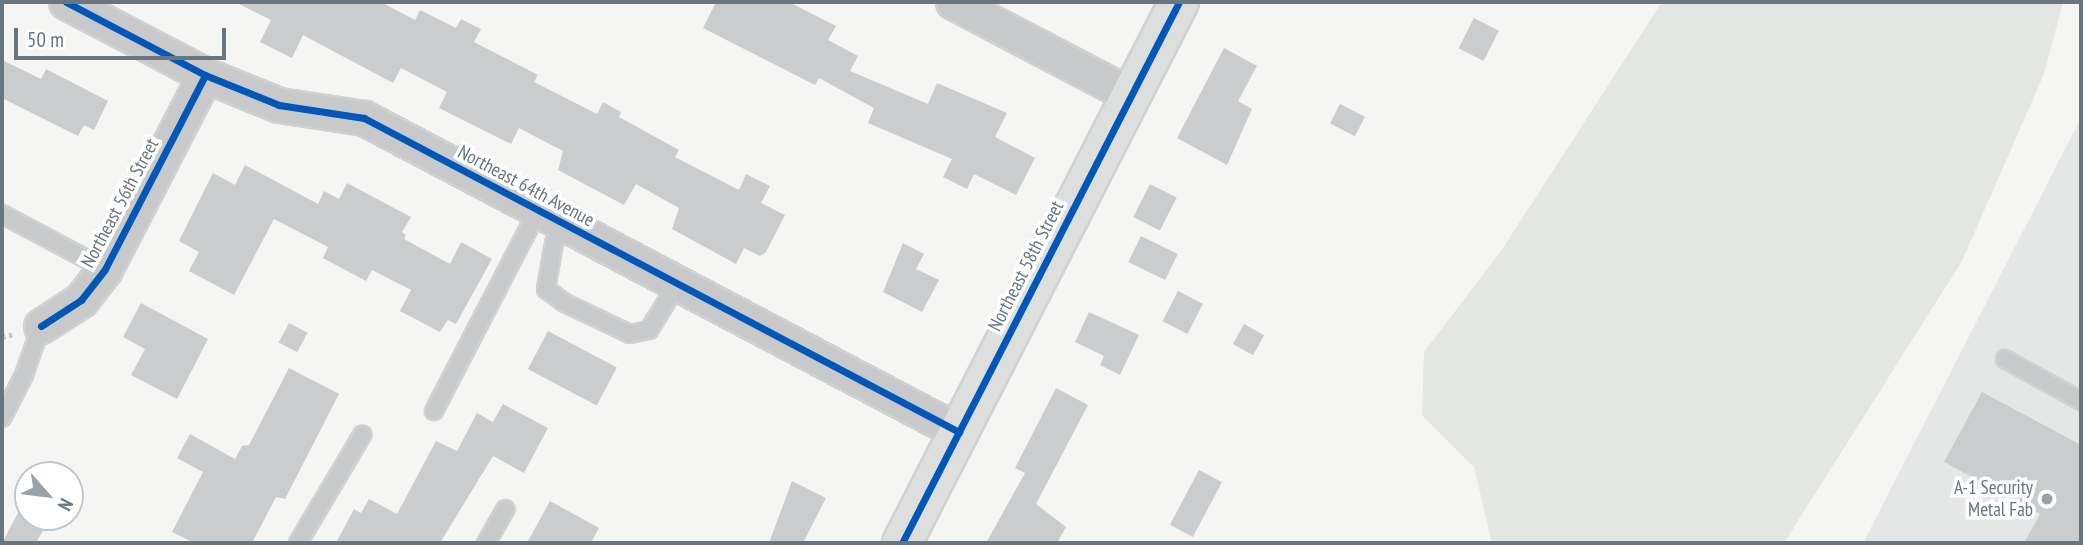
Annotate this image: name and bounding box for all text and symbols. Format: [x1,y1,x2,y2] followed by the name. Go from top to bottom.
[18,14,229,58] scale bar
[27,26,64,53] text: 50 m
[76,135,164,271] street label: Northeast 56th Street
[454,140,598,232] street label: Northeast 64th Avenue
[983,197,1069,335] street label: Northeast 58th Street
[14,461,84,531] north arrow
[1954,477,2033,521] place label: A-1 Security Metal Fab
[2039,491,2055,507] marker: A-1 Security Metal Fab
[53,495,79,515] text: N

